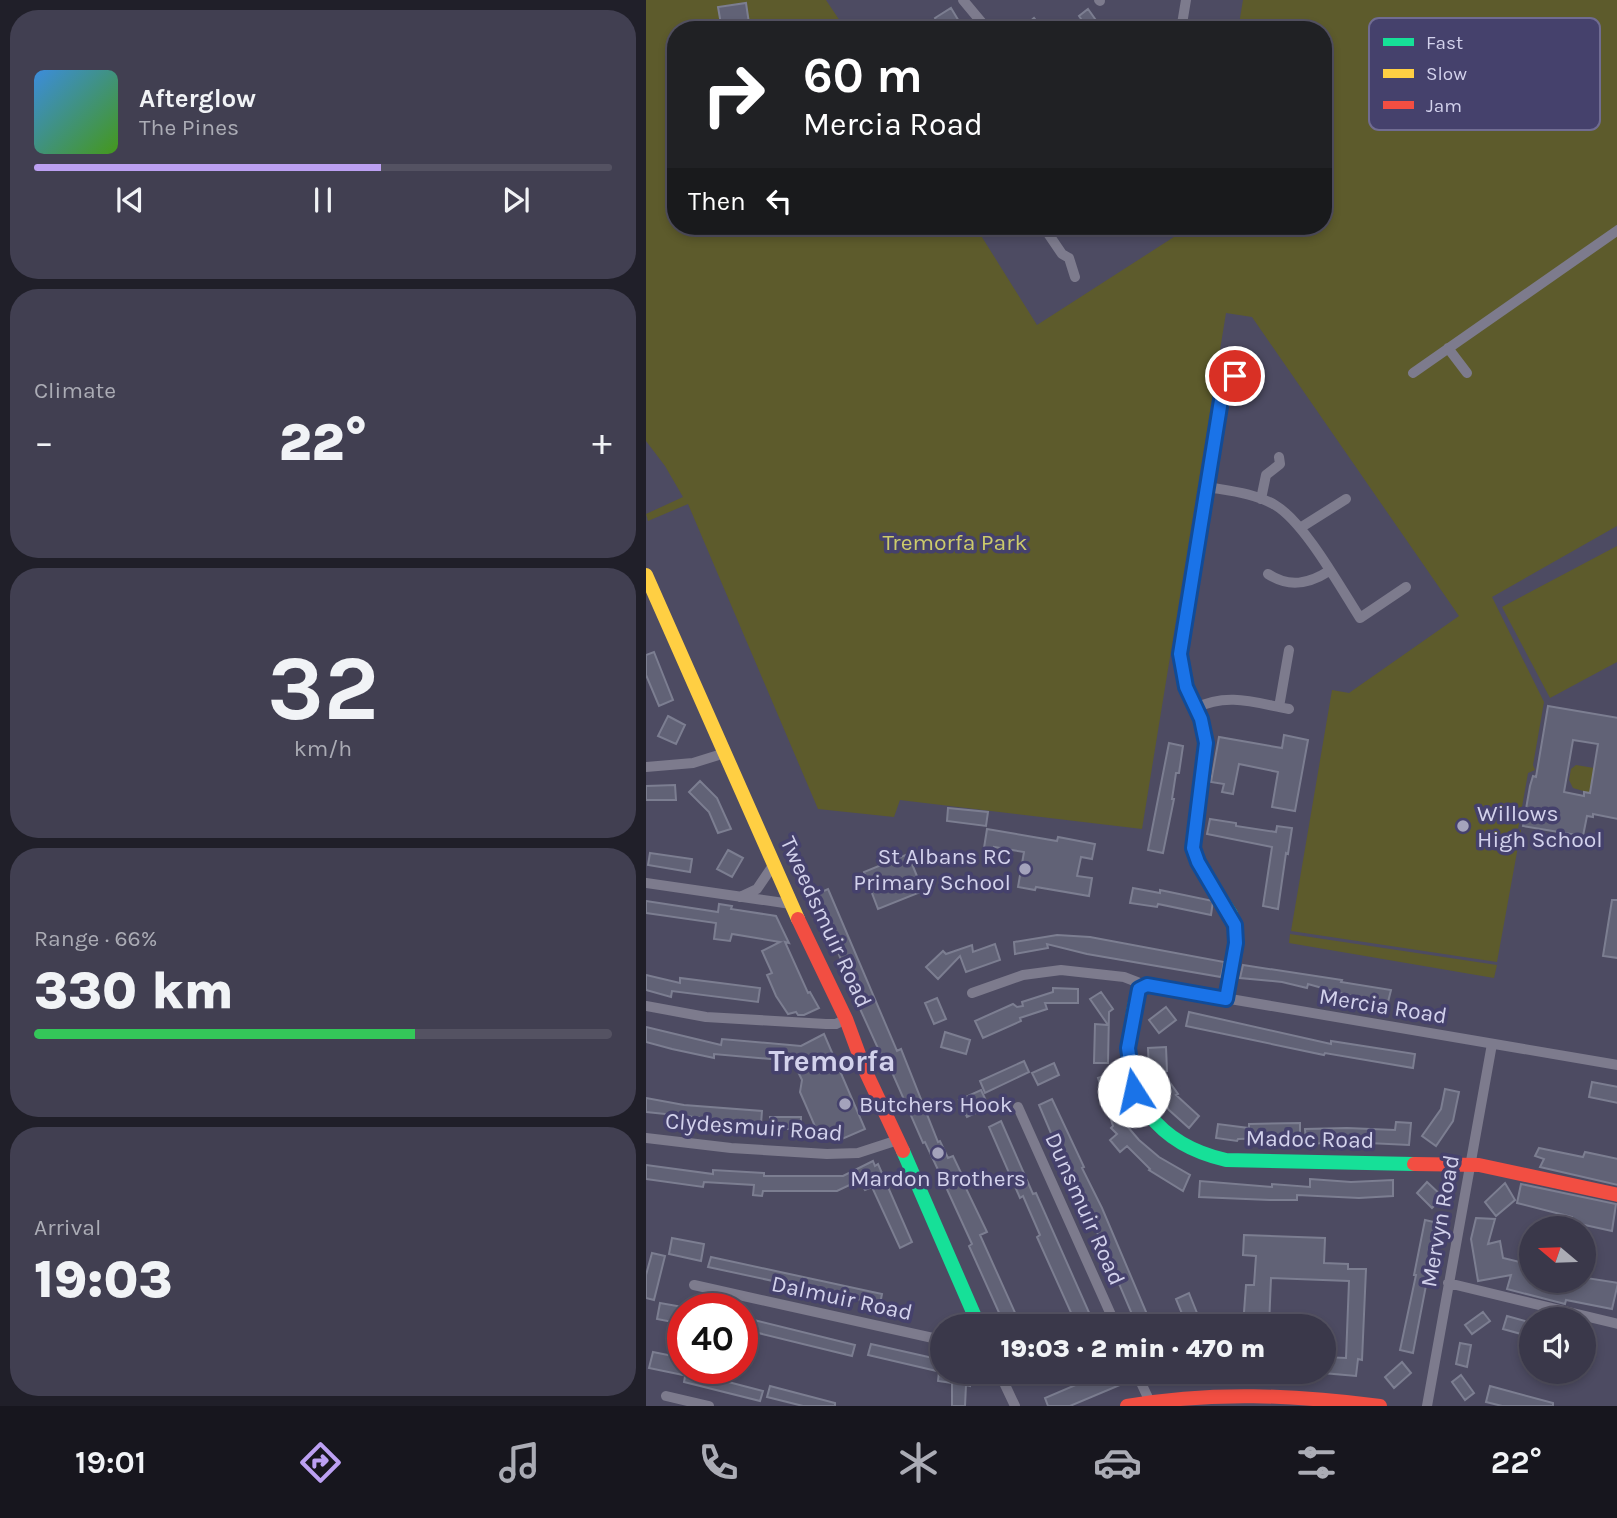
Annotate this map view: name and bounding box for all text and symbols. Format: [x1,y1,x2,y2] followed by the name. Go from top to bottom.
[1369,18,1600,130] legend
[1426,32,1463,54] text: Fast
[803,47,923,104] text: 60 m
[688,49,779,140] icon: right
[1426,63,1467,85] text: Slow
[139,83,256,114] text: Afterglow
[1426,95,1462,117] text: Jam
[803,106,983,143] text: Mercia Road
[139,114,239,141] text: The Pines
[111,181,149,219] icon: previous
[304,181,342,219] icon: pause
[497,181,535,219] icon: next
[760,182,798,220] icon: left
[688,186,746,217] text: Then
[1205,346,1265,406] pin
[1216,357,1254,395] icon: arrive
[34,377,116,404] text: Climate
[279,412,367,473] text: 22°
[34,420,54,465] text: −
[592,420,612,465] text: +
[882,529,1028,556] park label: Tremorfa Park
[267,636,379,742] text: 32
[294,735,352,762] text: km/h
[1477,800,1603,853] place label: Willows High School
[1455,818,1471,834] marker: Willows High School
[774,832,878,1012] street label: Tweedsmuir Road
[853,843,1011,896] place label: St Albans RC Primary School
[1017,861,1033,877] marker: St Albans RC Primary School
[34,925,157,952] text: Range · 66%
[34,960,234,1021] text: 330 km
[1317,983,1449,1029] street label: Mercia Road
[769,1043,895,1079] district label: Tremorfa
[1097,1054,1171,1128] position arrow
[859,1091,1013,1118] place label: Butchers Hook
[837,1096,853,1112] marker: Butchers Hook
[664,1107,844,1147] street label: Clydesmuir Road
[1245,1124,1375,1154] street label: Madoc Road
[1039,1129,1131,1289] street label: Dunsmuir Road
[930,1145,946,1161] marker: Mardon Brothers
[1415,1153,1465,1289] street label: Mervyn Road
[850,1165,1026,1192] place label: Mardon Brothers
[34,1214,101,1241] text: Arrival
[1519,1216,1596,1293] north arrow
[1519,1216,1596,1384] map controls
[34,1249,173,1310] text: 19:03
[769,1270,915,1326] street label: Dalmuir Road
[667,1293,758,1384] speed limit sign: 40
[1519,1307,1596,1384] button: sound
[1001,1333,1265,1364] text: 19:03 · 2 min · 470 m
[296,1438,345,1487] icon: directions
[495,1438,544,1487] icon: music
[694,1438,743,1487] icon: phone
[894,1438,943,1487] icon: climate
[1093,1438,1142,1487] icon: car
[1292,1438,1341,1487] icon: filters
[75,1444,146,1481] text: 19:01
[1491,1444,1542,1481] text: 22°

